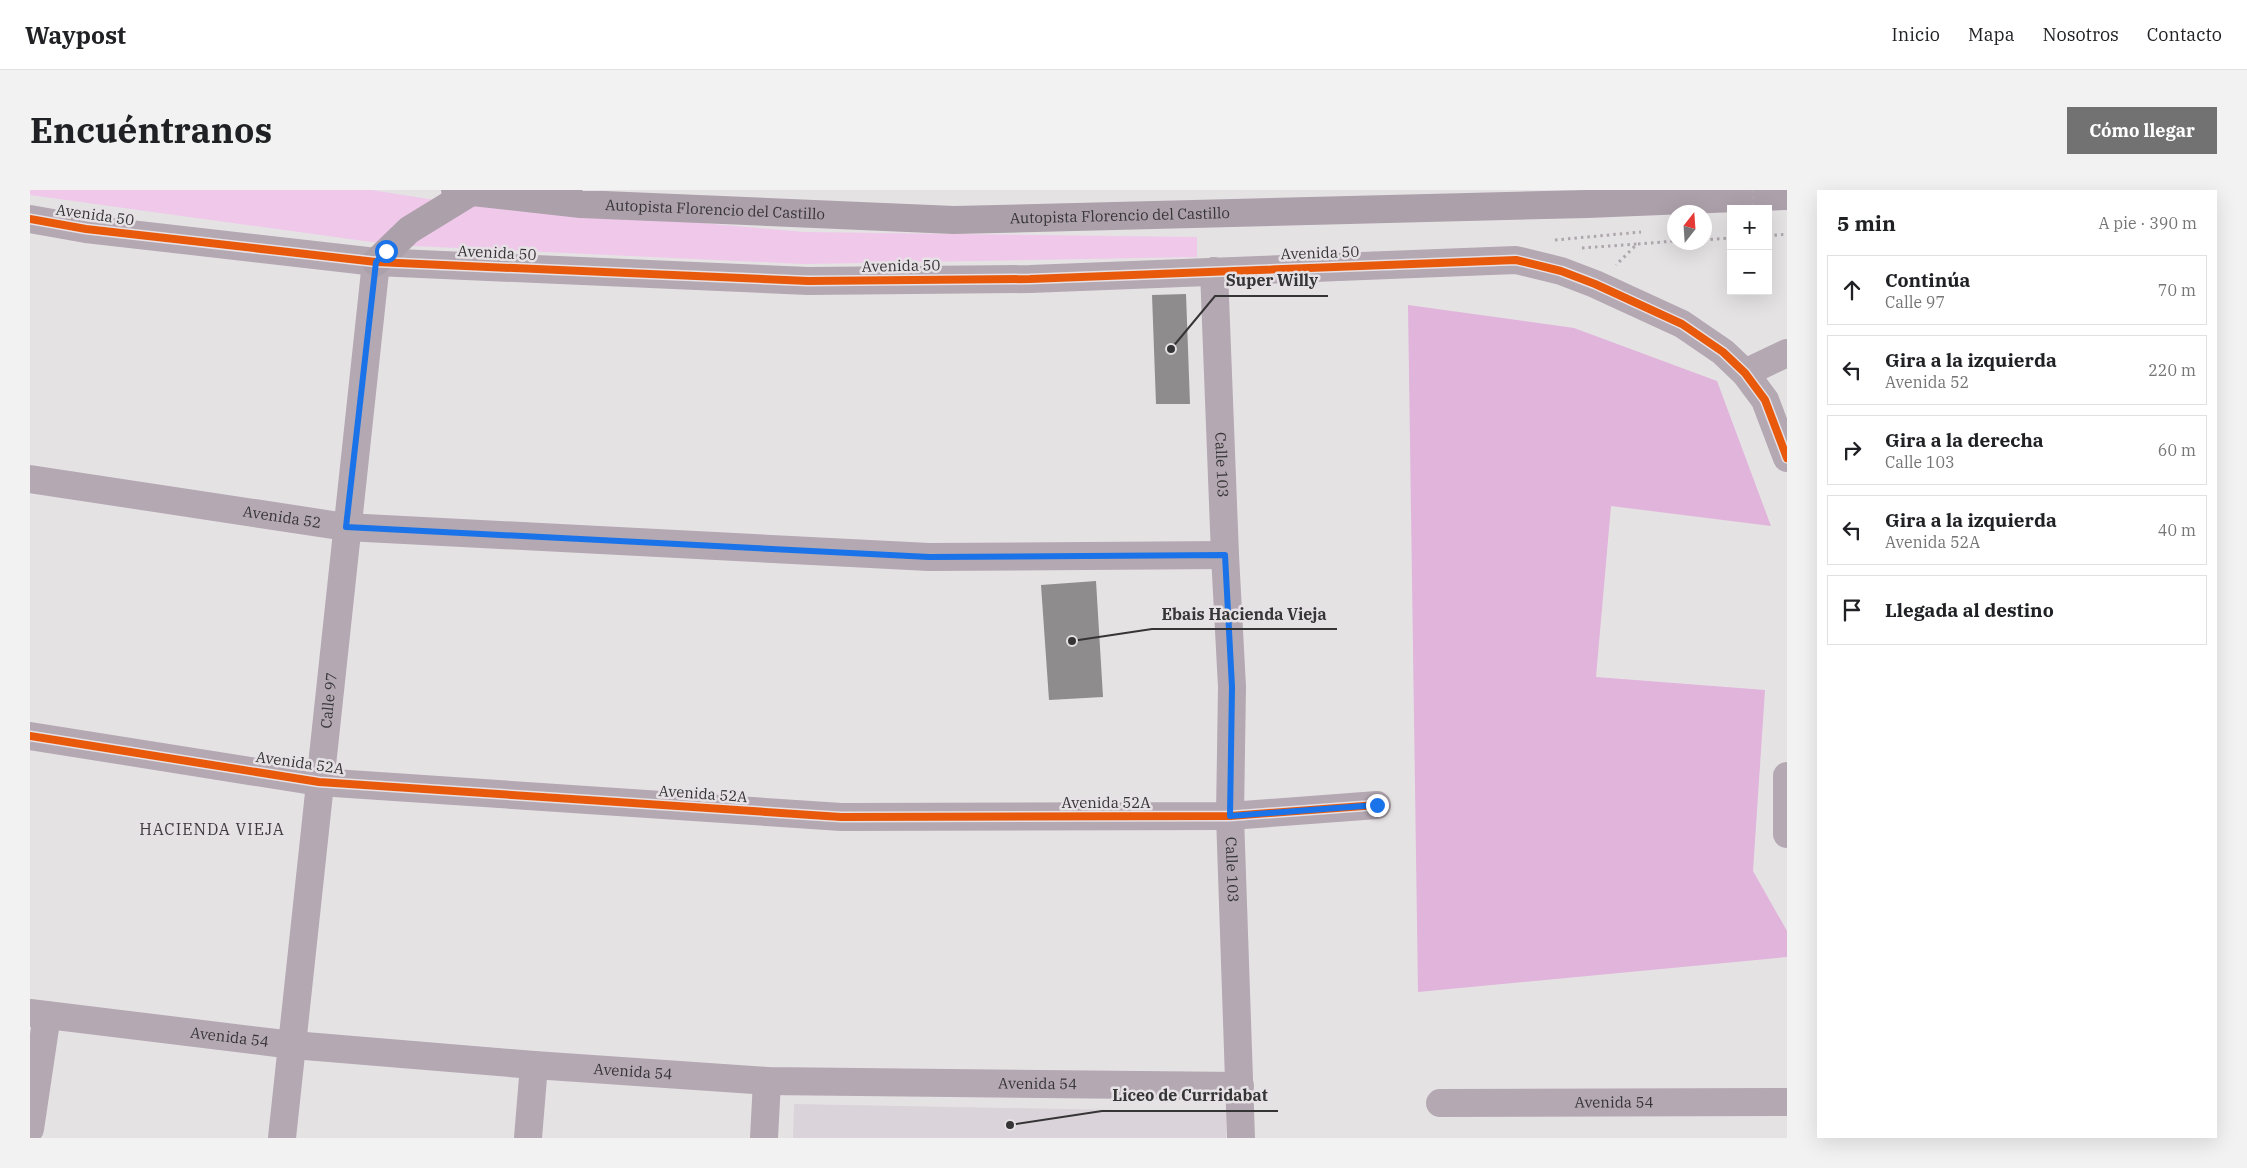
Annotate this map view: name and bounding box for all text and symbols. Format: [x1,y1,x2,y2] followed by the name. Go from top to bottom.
[25,19,126,51] text: Waypost
[1892,23,1940,46] text: Inicio
[1968,23,2015,46] text: Mapa
[2043,23,2119,46] text: Nosotros
[2147,23,2222,46] text: Contacto
[30,107,272,153] text: Encuéntranos
[2067,107,2217,154] button: Cómo llegar
[605,195,825,223] street label: Autopista Florencio del Castillo
[55,200,135,229] street label: Avenida 50
[1010,203,1230,228] street label: Autopista Florencio del Castillo
[1667,205,1712,250] north arrow
[1727,205,1772,295] map controls
[1727,205,1772,250] button: +
[1837,209,1896,237] text: 5 min
[2099,213,2197,233] text: A pie · 390 m
[375,240,398,263] route start
[457,241,537,264] street label: Avenida 50
[1280,242,1360,263] street label: Avenida 50
[1727,250,1772,295] button: −
[861,255,941,276] street label: Avenida 50
[1215,265,1328,296] callout: Super Willy
[1885,268,1970,292] text: Continúa
[1226,270,1319,290] text: Super Willy
[1838,276,1866,304] icon: ahead
[2158,280,2196,300] text: 70 m
[1885,292,1945,312] text: Calle 97
[1885,348,2057,372] text: Gira a la izquierda
[1838,356,1866,384] icon: left
[2148,360,2196,380] text: 220 m
[1885,372,1969,392] text: Avenida 52
[1885,428,2044,452] text: Gira a la derecha
[1211,432,1233,498] street label: Calle 103
[1838,436,1866,464] icon: right
[2158,440,2196,460] text: 60 m
[1885,452,1955,472] text: Calle 103
[242,501,323,532] street label: Avenida 52
[1885,508,2057,532] text: Gira a la izquierda
[1838,516,1866,544] icon: left
[2158,520,2196,540] text: 40 m
[1885,532,1980,552] text: Avenida 52A
[1838,596,1866,624] icon: arrive
[1152,598,1337,629] callout: Ebais Hacienda Vieja
[1885,598,2054,622] text: Llegada al destino
[1161,604,1327,624] text: Ebais Hacienda Vieja
[316,671,341,730] street label: Calle 97
[255,747,346,778] street label: Avenida 52A
[658,781,749,806] street label: Avenida 52A
[1061,793,1151,812] street label: Avenida 52A
[1366,794,1389,817] route end
[139,819,285,839] district label: HACIENDA VIEJA
[1222,837,1243,903] street label: Calle 103
[189,1023,270,1051] street label: Avenida 54
[593,1059,673,1083] street label: Avenida 54
[998,1073,1077,1093] street label: Avenida 54
[1102,1080,1278,1111] callout: Liceo de Curridabat
[1112,1085,1268,1105] text: Liceo de Curridabat
[1574,1092,1654,1112] street label: Avenida 54

